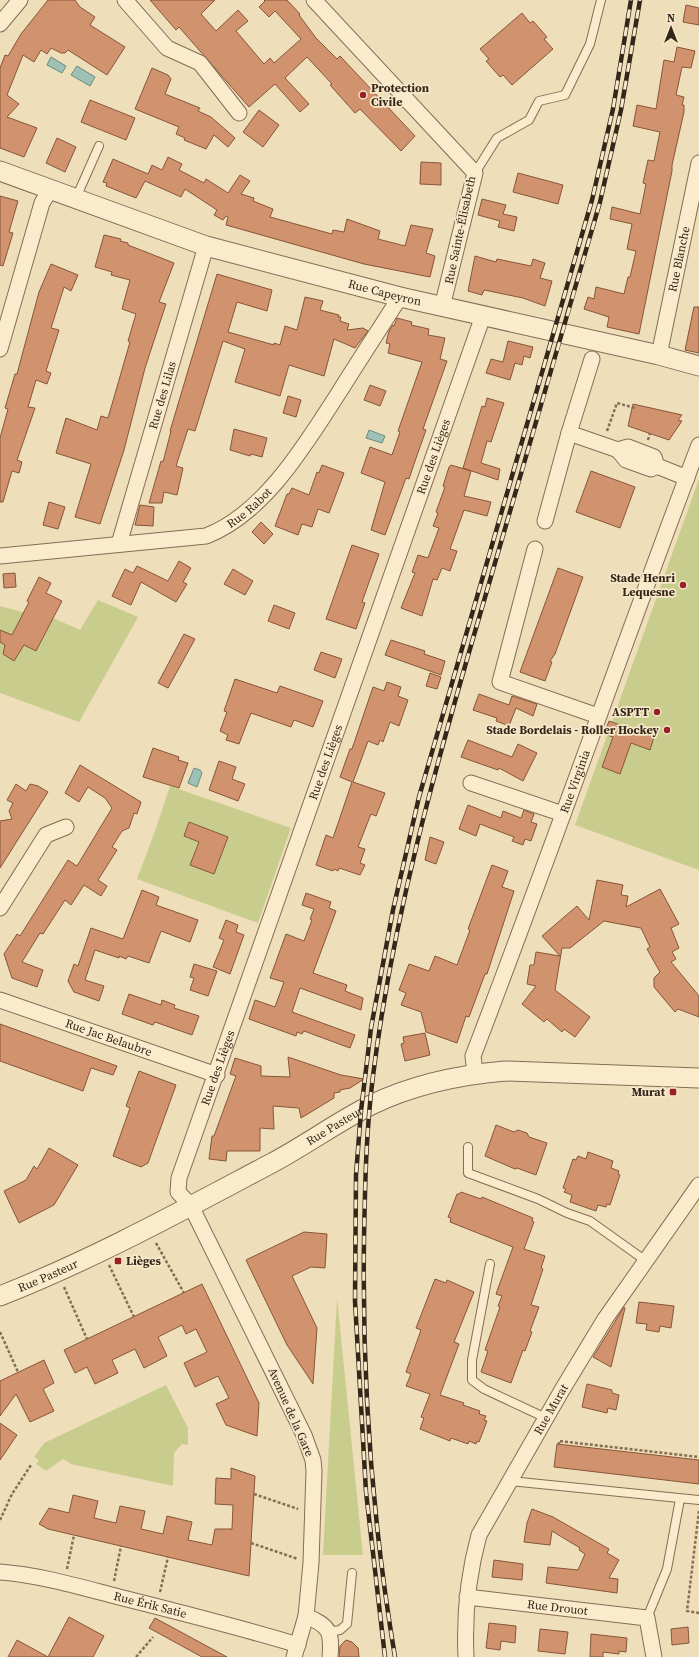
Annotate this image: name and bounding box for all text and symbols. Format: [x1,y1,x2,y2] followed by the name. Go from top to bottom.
[651,8,691,48] north arrow
[667,11,675,26] text: N
[371,80,430,110] place label: Protection Civile
[358,90,368,100] marker: Protection Civile
[441,174,479,286] street label: Rue Sainte-Élisabeth
[664,225,694,293] street label: Rue Blanche
[346,276,423,310] street label: Rue Capeyron
[145,359,180,431] street label: Rue des Lilas
[413,417,454,496] street label: Rue des Lièges
[224,484,275,532] street label: Rue Rabot
[610,570,675,600] place label: Stade Henri Lequesne
[678,580,688,590] marker: Stade Henri Lequesne
[612,704,649,720] place label: ASPTT
[652,707,662,717] marker: ASPTT
[305,722,346,802] street label: Rue des Lièges
[486,722,660,738] place label: Stade Bordelais - Roller Hockey
[662,725,672,735] marker: Stade Bordelais - Roller Hockey
[556,747,594,815] street label: Rue Virginia
[63,1015,154,1060] street label: Rue Jac Belaubre
[197,1028,239,1108] street label: Rue des Lièges
[631,1084,666,1100] place label: Murat
[668,1087,678,1097] marker: Murat
[303,1102,366,1149] street label: Rue Pasteur
[126,1253,162,1269] place label: Lièges
[15,1255,80,1296] street label: Rue Pasteur
[113,1256,123,1266] marker: Lièges
[264,1365,318,1459] street label: Avenue de la Gare
[530,1381,572,1438] street label: Rue Murat
[112,1588,188,1622] street label: Rue Érik Satie
[526,1596,589,1619] street label: Rue Drouot

